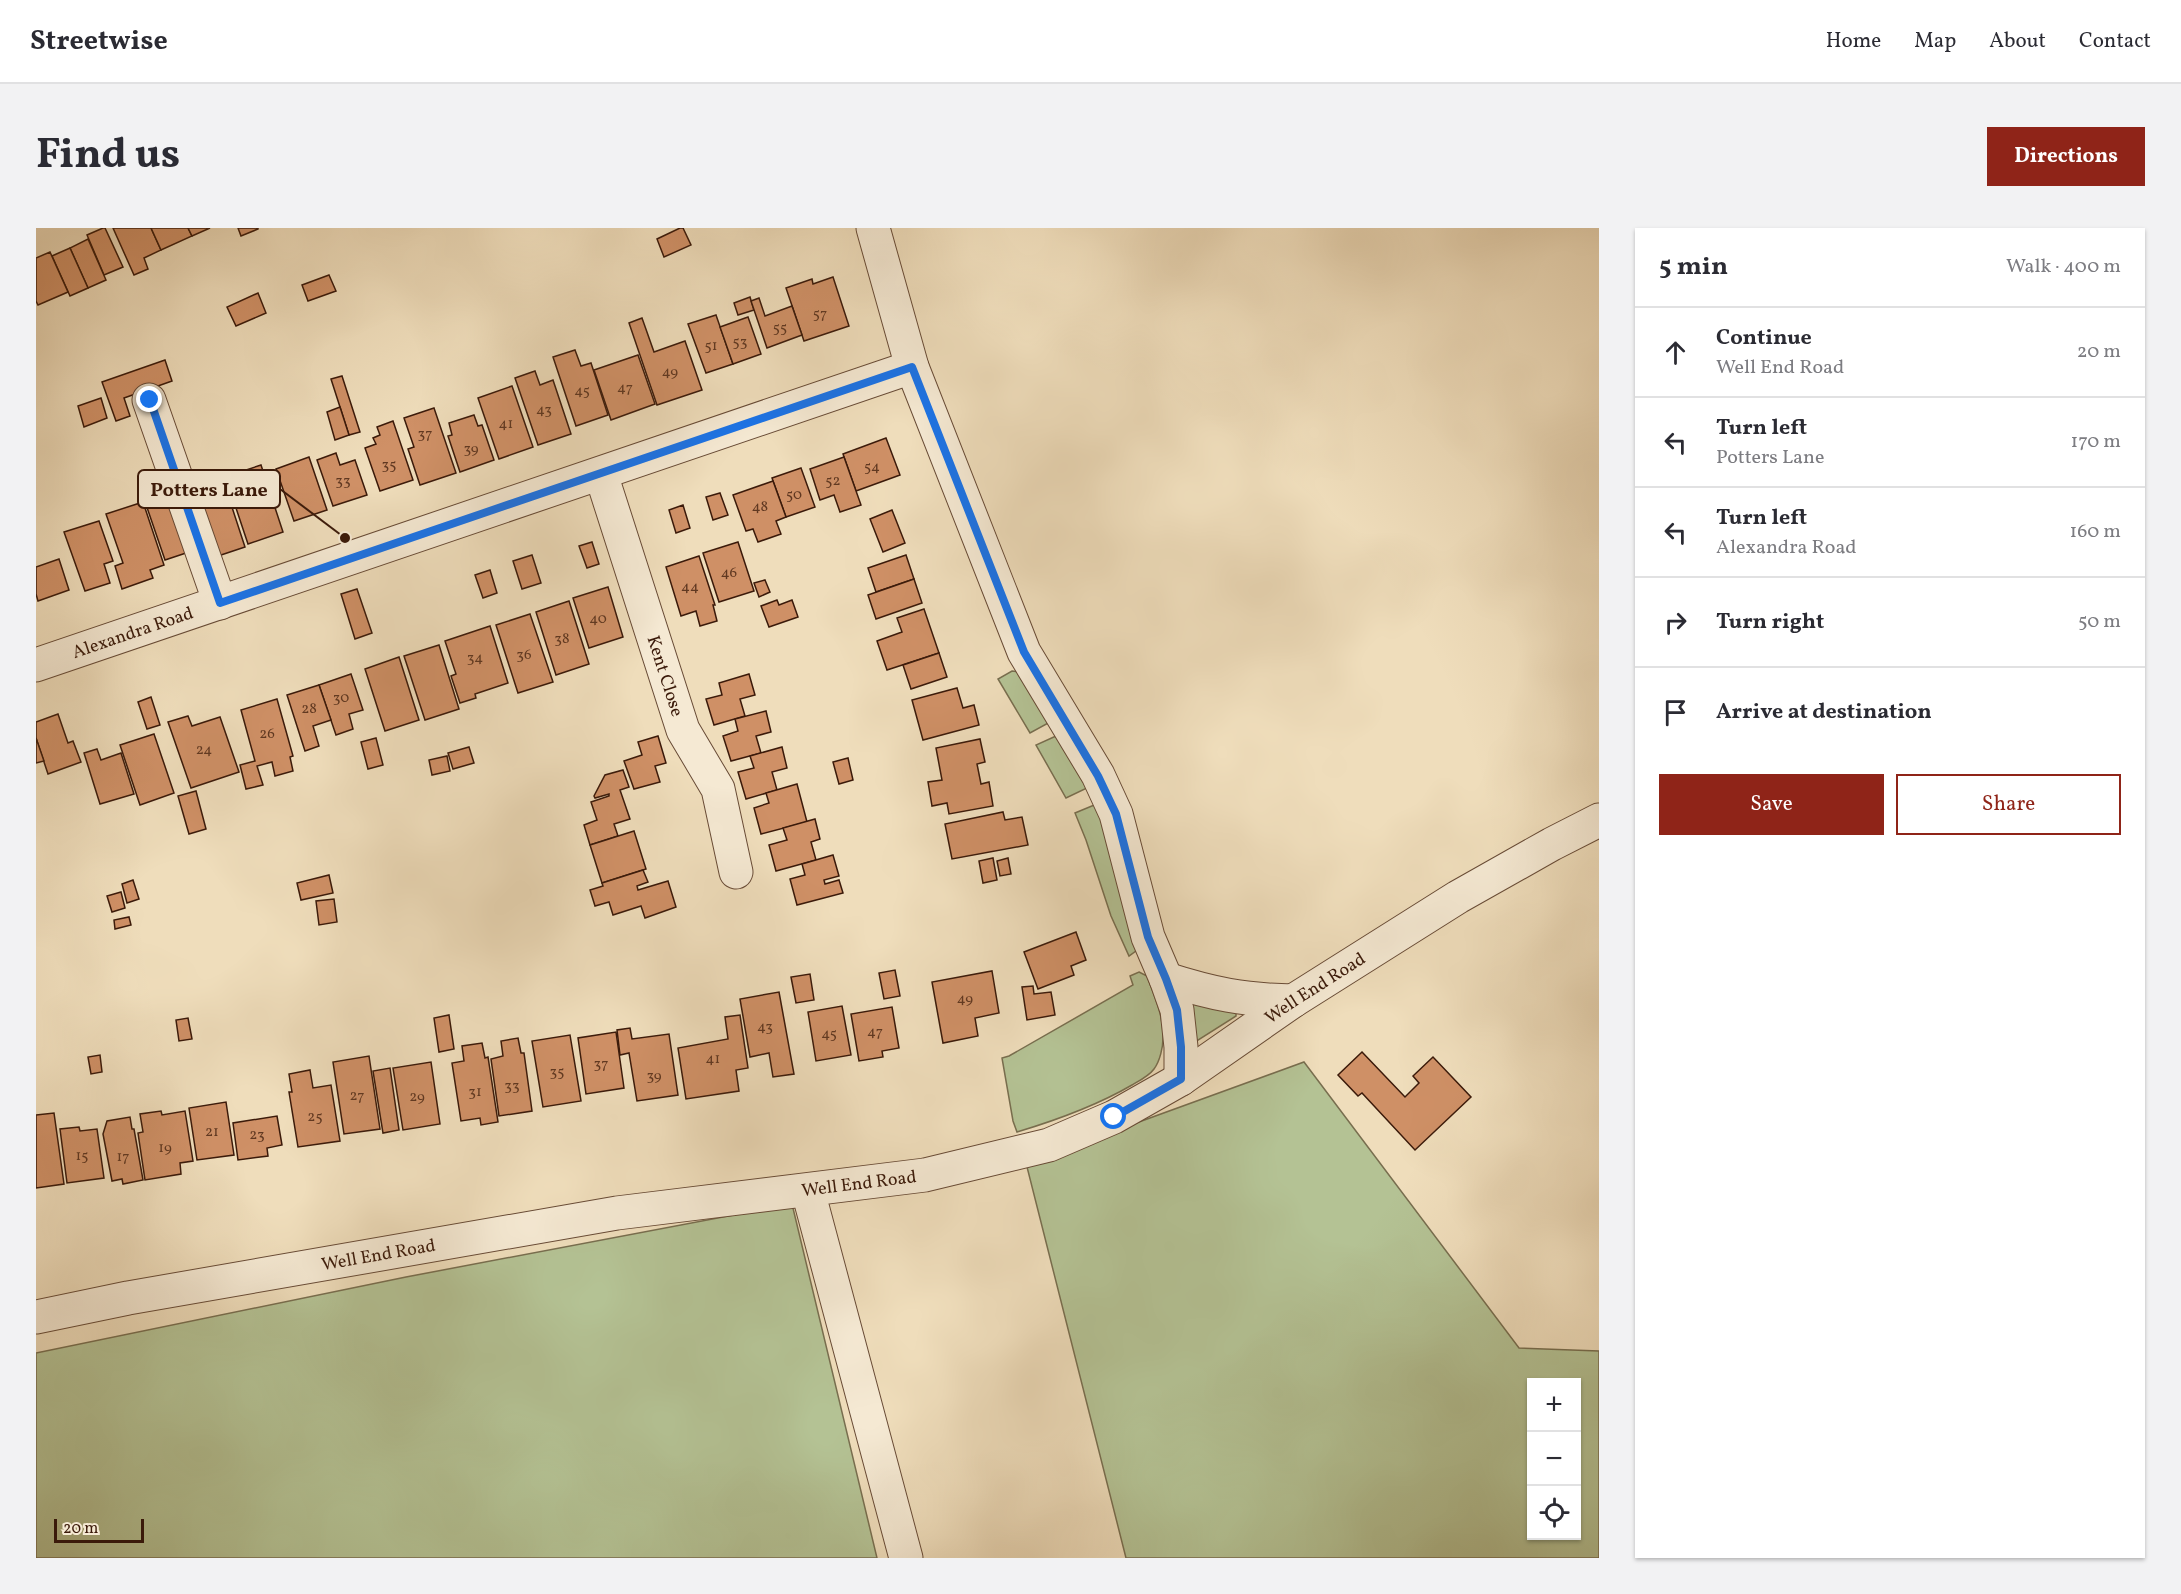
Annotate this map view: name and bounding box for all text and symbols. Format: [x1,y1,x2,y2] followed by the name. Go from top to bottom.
[30,22,168,61] text: Streetwise
[1826,27,1881,56] text: Home
[1914,27,1956,56] text: Map
[1989,27,2046,56] text: About
[2079,27,2151,56] text: Contact
[36,127,180,186] text: Find us
[1987,127,2145,186] button: Directions
[1659,249,1728,285] text: 5 min
[2006,253,2121,281] text: Walk · 400 m
[813,304,827,325] house number: 57
[773,318,787,339] house number: 55
[1716,323,1812,354] text: Continue
[733,332,747,353] house number: 53
[704,336,718,357] house number: 51
[1659,336,1692,369] icon: ahead
[2077,338,2121,366] text: 20 m
[1716,354,1844,382] text: Well End Road
[662,362,678,383] house number: 49
[617,378,633,399] house number: 47
[574,381,590,402] house number: 45
[136,386,162,412] route end
[536,400,552,421] house number: 43
[1716,413,1807,444] text: Turn left
[499,414,513,435] house number: 41
[418,424,432,445] house number: 37
[1659,426,1692,459] icon: left
[2071,428,2121,456] text: 170 m
[463,439,479,460] house number: 39
[1716,444,1825,472] text: Potters Lane
[382,455,396,476] house number: 35
[864,457,880,478] house number: 54
[138,470,280,508] callout: Potters Lane
[335,471,351,492] house number: 33
[825,471,841,492] house number: 52
[150,477,268,505] text: Potters Lane
[786,485,802,506] house number: 50
[752,497,768,518] house number: 48
[1716,503,1807,534] text: Turn left
[1659,516,1692,549] icon: left
[2069,518,2121,546] text: 160 m
[1716,534,1857,562] text: Alexandra Road
[721,563,737,584] house number: 46
[681,577,699,598] house number: 44
[69,601,197,666] street label: Alexandra Road
[1659,606,1692,639] icon: right
[1716,607,1824,638] text: Turn right
[2078,608,2121,636] text: 50 m
[589,609,607,630] house number: 40
[554,629,570,650] house number: 38
[640,633,689,720] street label: Kent Close
[516,645,532,666] house number: 36
[467,648,483,669] house number: 34
[333,688,349,709] house number: 30
[1659,696,1692,729] icon: arrive
[1716,697,1932,728] text: Arrive at destination
[301,699,317,720] house number: 28
[259,724,275,745] house number: 26
[196,740,212,761] house number: 24
[1659,774,1884,835] button: Save
[1896,774,2121,835] button: Share
[1260,947,1371,1031] street label: Well End Road
[957,989,973,1010] house number: 49
[757,1017,773,1038] house number: 43
[867,1022,883,1043] house number: 47
[821,1024,837,1045] house number: 45
[706,1049,720,1070] house number: 41
[594,1054,608,1075] house number: 37
[550,1062,564,1083] house number: 35
[646,1066,662,1087] house number: 39
[504,1076,520,1097] house number: 33
[468,1082,482,1103] house number: 31
[350,1086,364,1107] house number: 27
[409,1087,425,1108] house number: 29
[1100,1103,1126,1129] route start
[307,1107,323,1128] house number: 25
[205,1122,219,1143] house number: 21
[249,1125,265,1146] house number: 23
[158,1138,172,1159] house number: 19
[75,1146,89,1167] house number: 15
[116,1147,130,1168] house number: 17
[800,1165,918,1204] street label: Well End Road
[319,1234,438,1278] street label: Well End Road
[1527,1378,1581,1540] map controls
[1527,1378,1581,1432] button: +
[1527,1432,1581,1486] button: −
[1527,1486,1581,1540] button: locate
[54,1516,144,1544] scale bar
[63,1518,98,1540] text: 20 m

